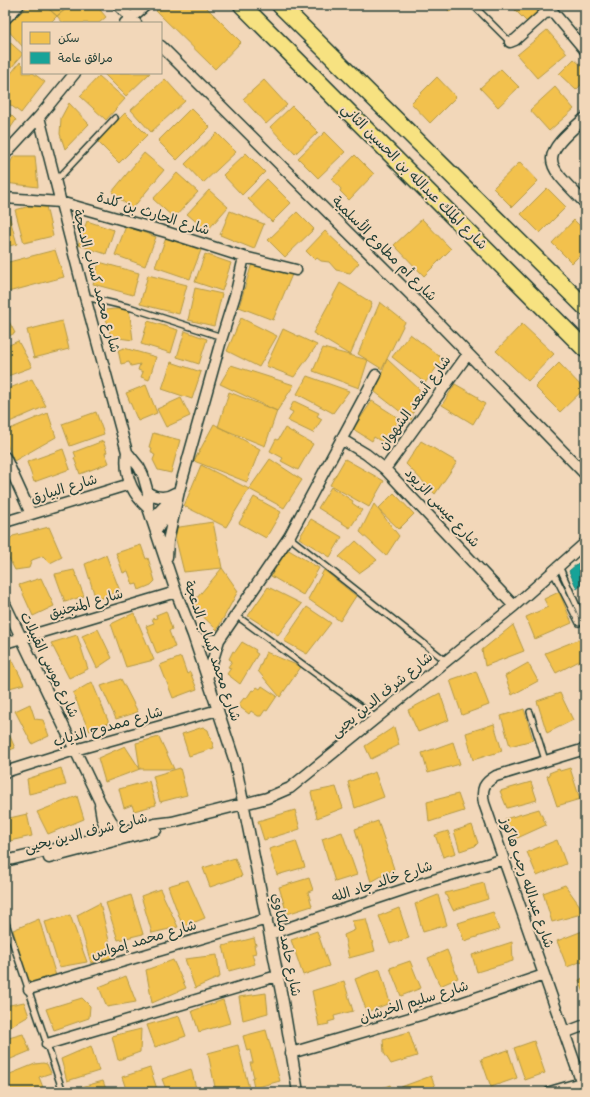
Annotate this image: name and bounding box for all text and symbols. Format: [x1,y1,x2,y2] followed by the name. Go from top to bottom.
[22,22,162,74] legend
[58,31,80,47] text: سكن
[58,51,113,67] text: مرافق عامة
[335,100,491,256] street label: شارع الملك عبدالله بن الحسين الثاني
[94,188,212,240] street label: شارع الحارث بن كلدة
[327,192,441,306] street label: شارع أم مطاوع الأسلمية
[68,207,124,355] street label: شارع محمد كساب الدعجة
[375,352,455,454] street label: شارع أسعد الشهوان
[401,464,483,552] street label: شارع عيسى الزيود
[28,470,100,508] street label: شارع البيارق
[179,578,245,724] street label: شارع محمد كساب الدعجة
[47,585,125,623] street label: شارع المنجنيق
[16,609,82,721] street label: شارع موسى القبيلات
[327,648,437,742] street label: شارع شرف الدين يحيى
[51,703,165,751] street label: شارع ممدوح الذياب
[23,809,149,857] street label: شارع شرف الدين يحيى
[496,814,558,951] street label: شارع عبدالله رجب هاكوز
[329,857,435,907] street label: شارع خالد جاد الله
[266,892,305,998] street label: شارع حامد ملكاوي
[89,916,199,964] street label: شارع محمد إمواس
[357,977,471,1028] street label: شارع سليم الخرشان

